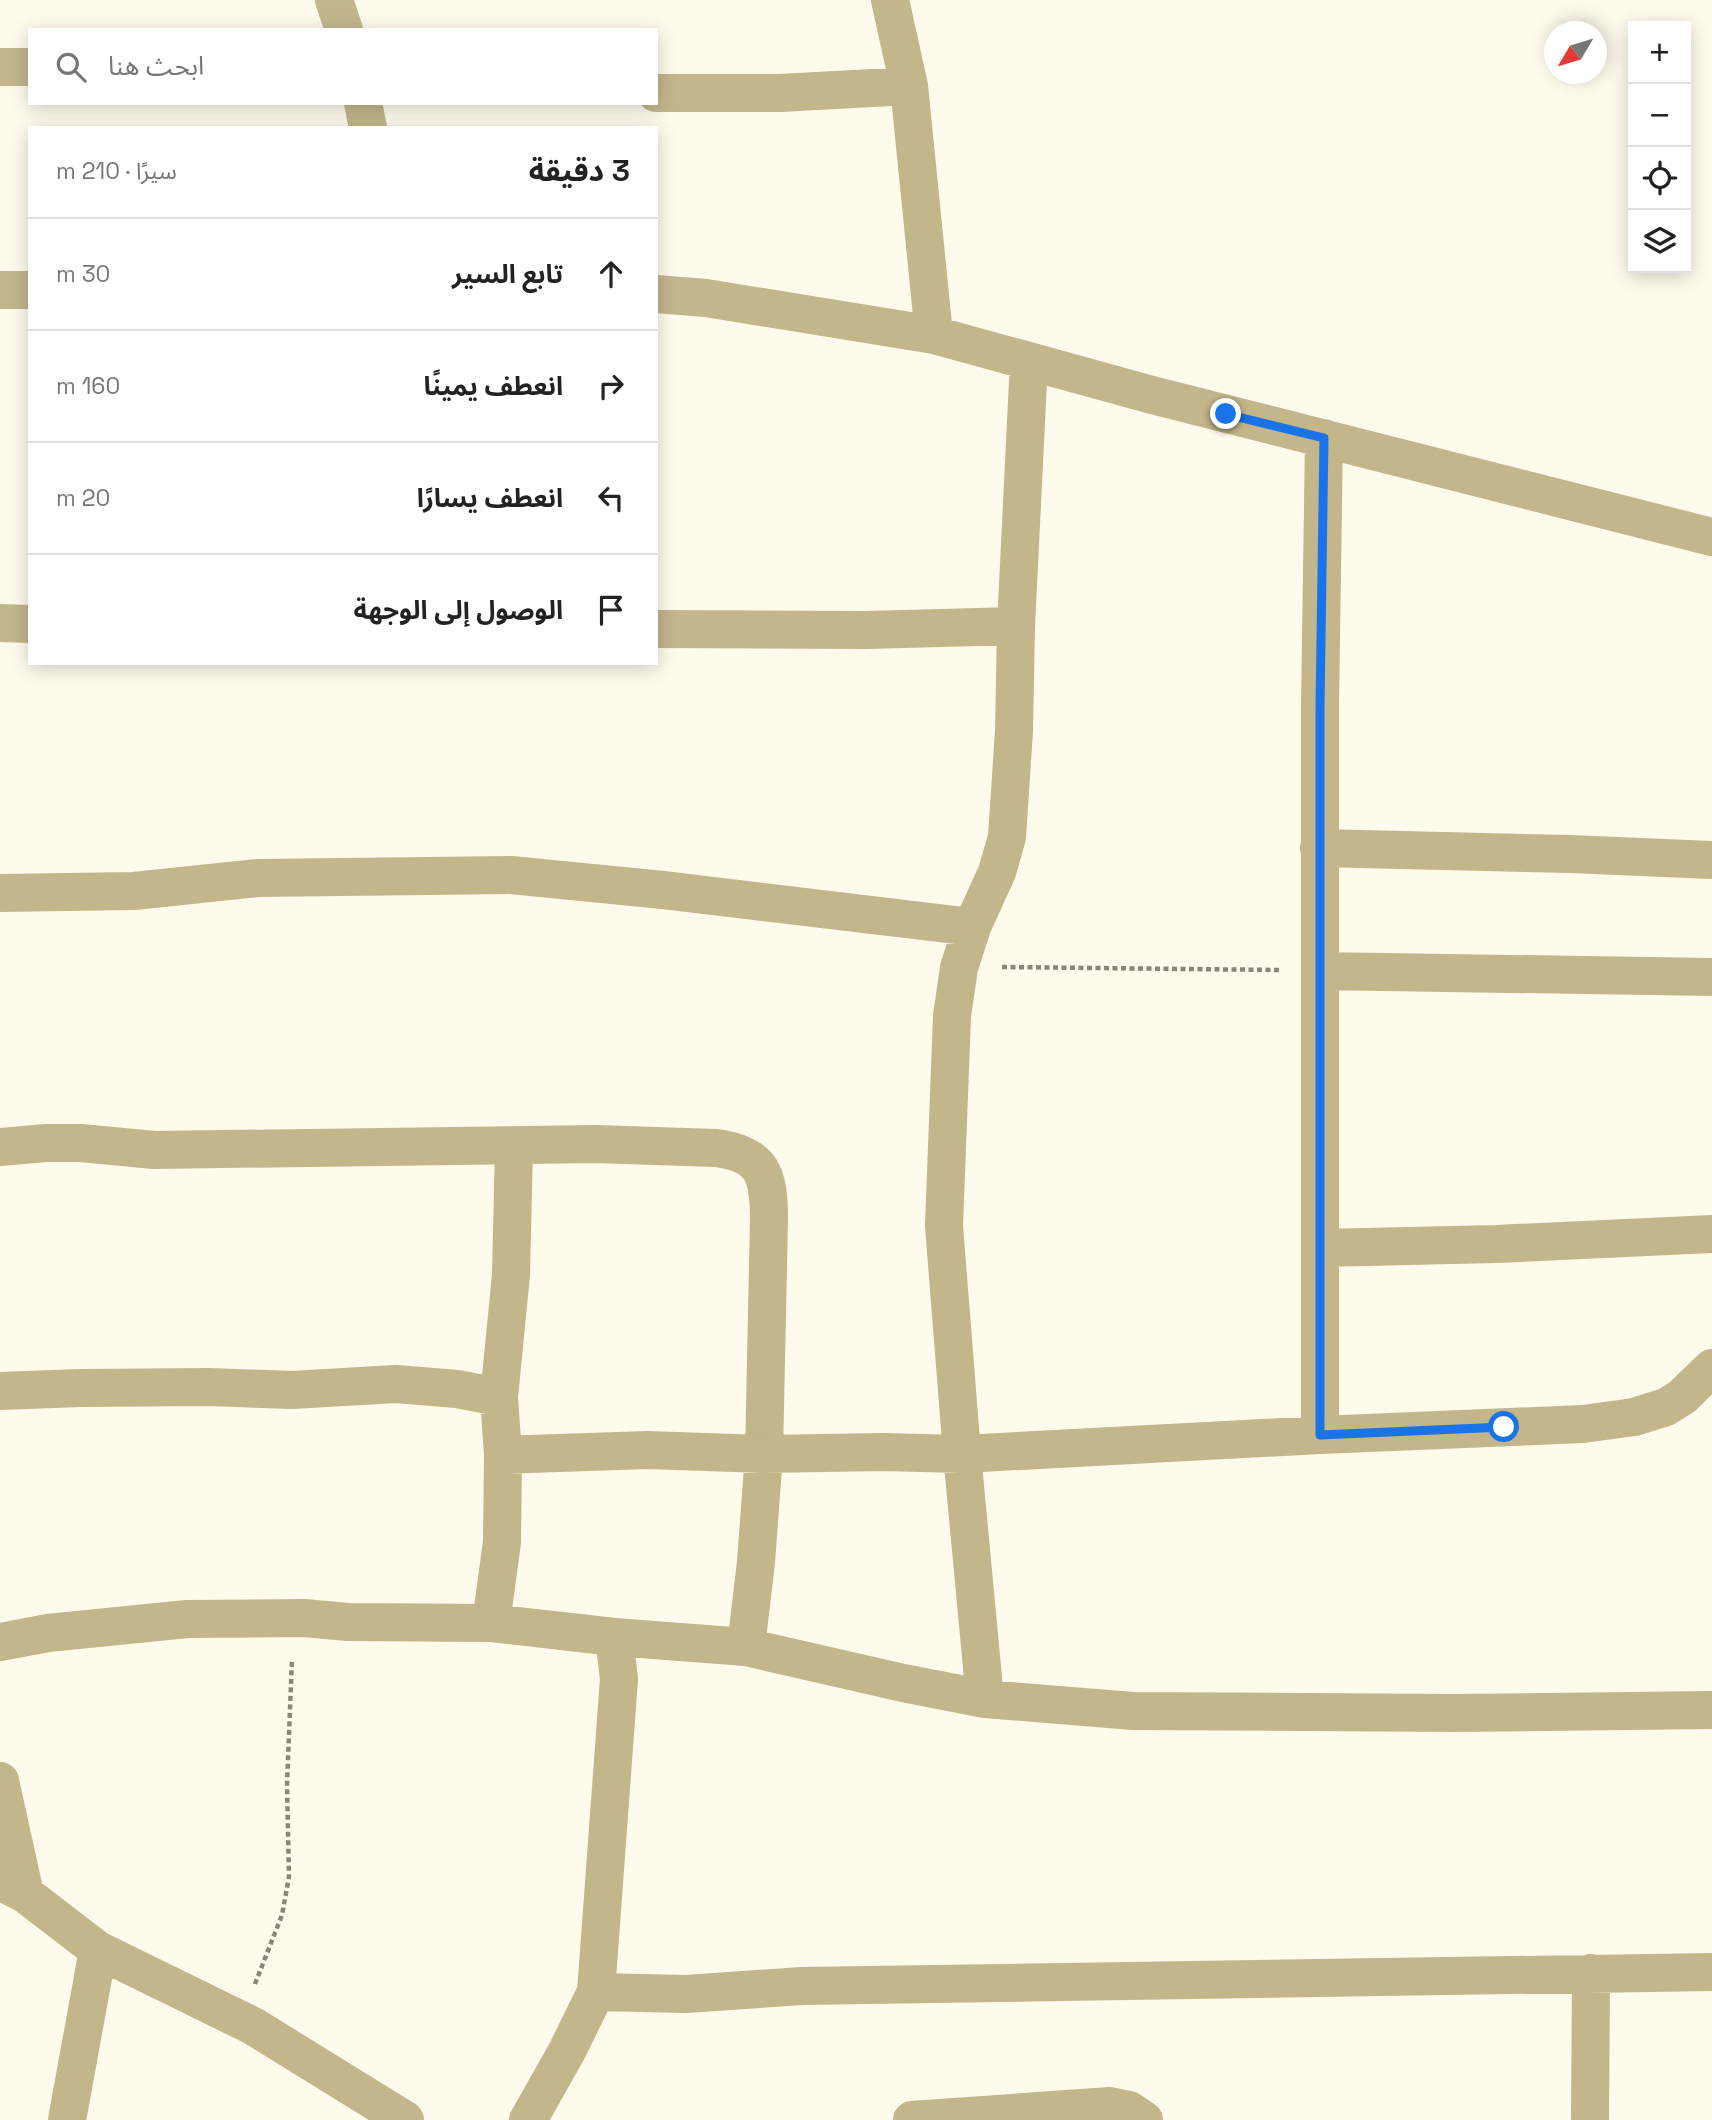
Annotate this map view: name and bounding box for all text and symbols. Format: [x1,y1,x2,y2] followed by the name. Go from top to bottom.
[1544,21,1607,84] north arrow
[1628,21,1691,273] map controls
[1628,21,1691,84] button: +
[28,28,658,105] search box
[52,48,90,86] icon: search
[108,49,204,83] text: ابحث هنا
[1628,84,1691,147] button: −
[1628,147,1691,210] button: locate
[529,151,630,190] text: 3 دقيقة
[56,156,177,186] text: سيرًا · 210 m
[1628,210,1691,273] button: layers
[592,255,630,293] icon: ahead
[452,257,563,291] text: تابع السير
[56,259,110,289] text: 30 m
[592,367,630,405] icon: right
[423,369,563,403] text: انعطف يمينًا
[56,371,120,401] text: 160 m
[1210,398,1241,429] route end
[592,479,630,517] icon: left
[417,481,563,515] text: انعطف يسارًا
[56,483,110,513] text: 20 m
[592,591,630,629] icon: arrive
[353,593,563,627] text: الوصول إلى الوجهة
[1488,1411,1519,1442] route start

